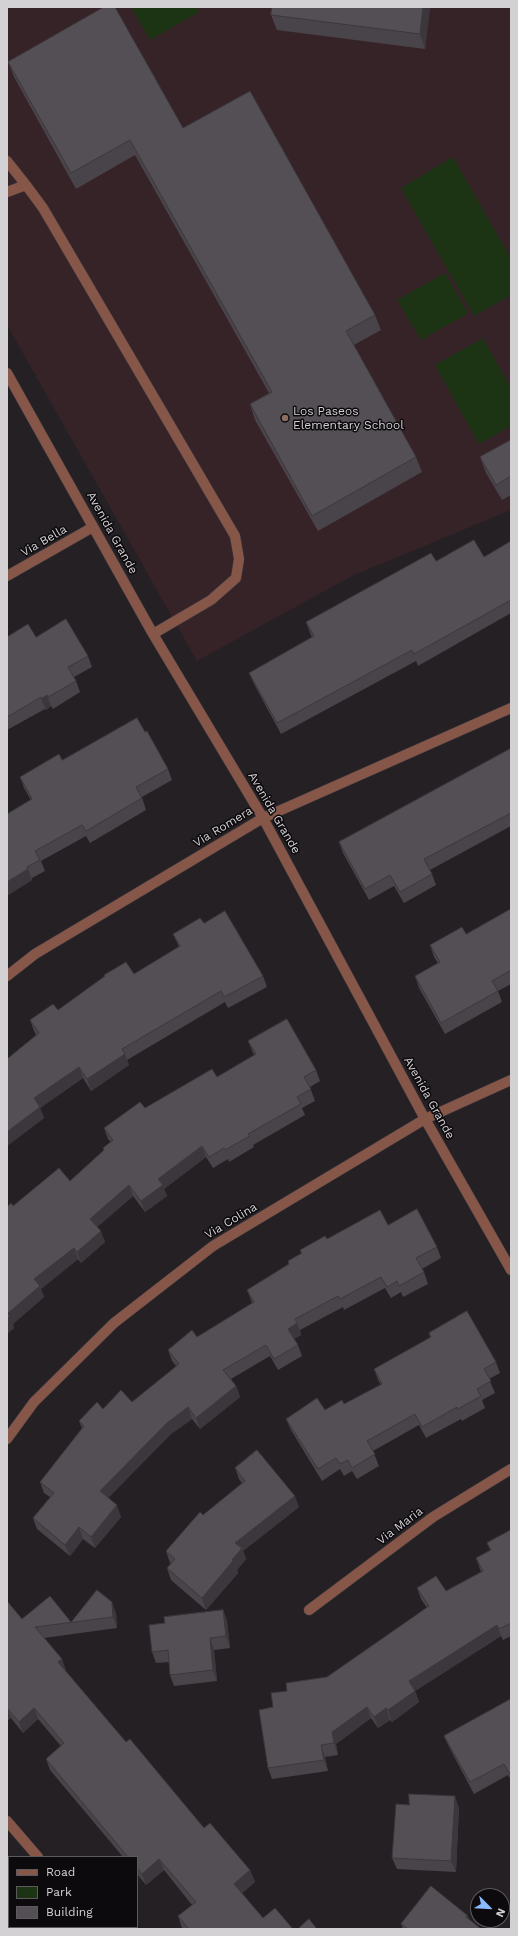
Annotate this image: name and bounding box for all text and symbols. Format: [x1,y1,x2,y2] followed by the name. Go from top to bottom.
[293,404,404,432] place label: Los Paseos Elementary School
[280,413,290,423] marker: Los Paseos Elementary School
[83,489,141,577] street label: Avenida Grande
[18,522,70,560] street label: Via Bella
[245,770,303,856] street label: Avenida Grande
[191,804,255,850] street label: Via Romera
[400,1054,458,1142] street label: Avenida Grande
[202,1200,260,1242] street label: Via Colina
[374,1504,426,1548] street label: Via Maria
[8,1856,138,1928] legend
[46,1865,75,1879] text: Road
[46,1885,72,1899] text: Park
[470,1888,510,1928] north arrow
[46,1905,93,1919] text: Building
[493,1906,508,1919] text: N

